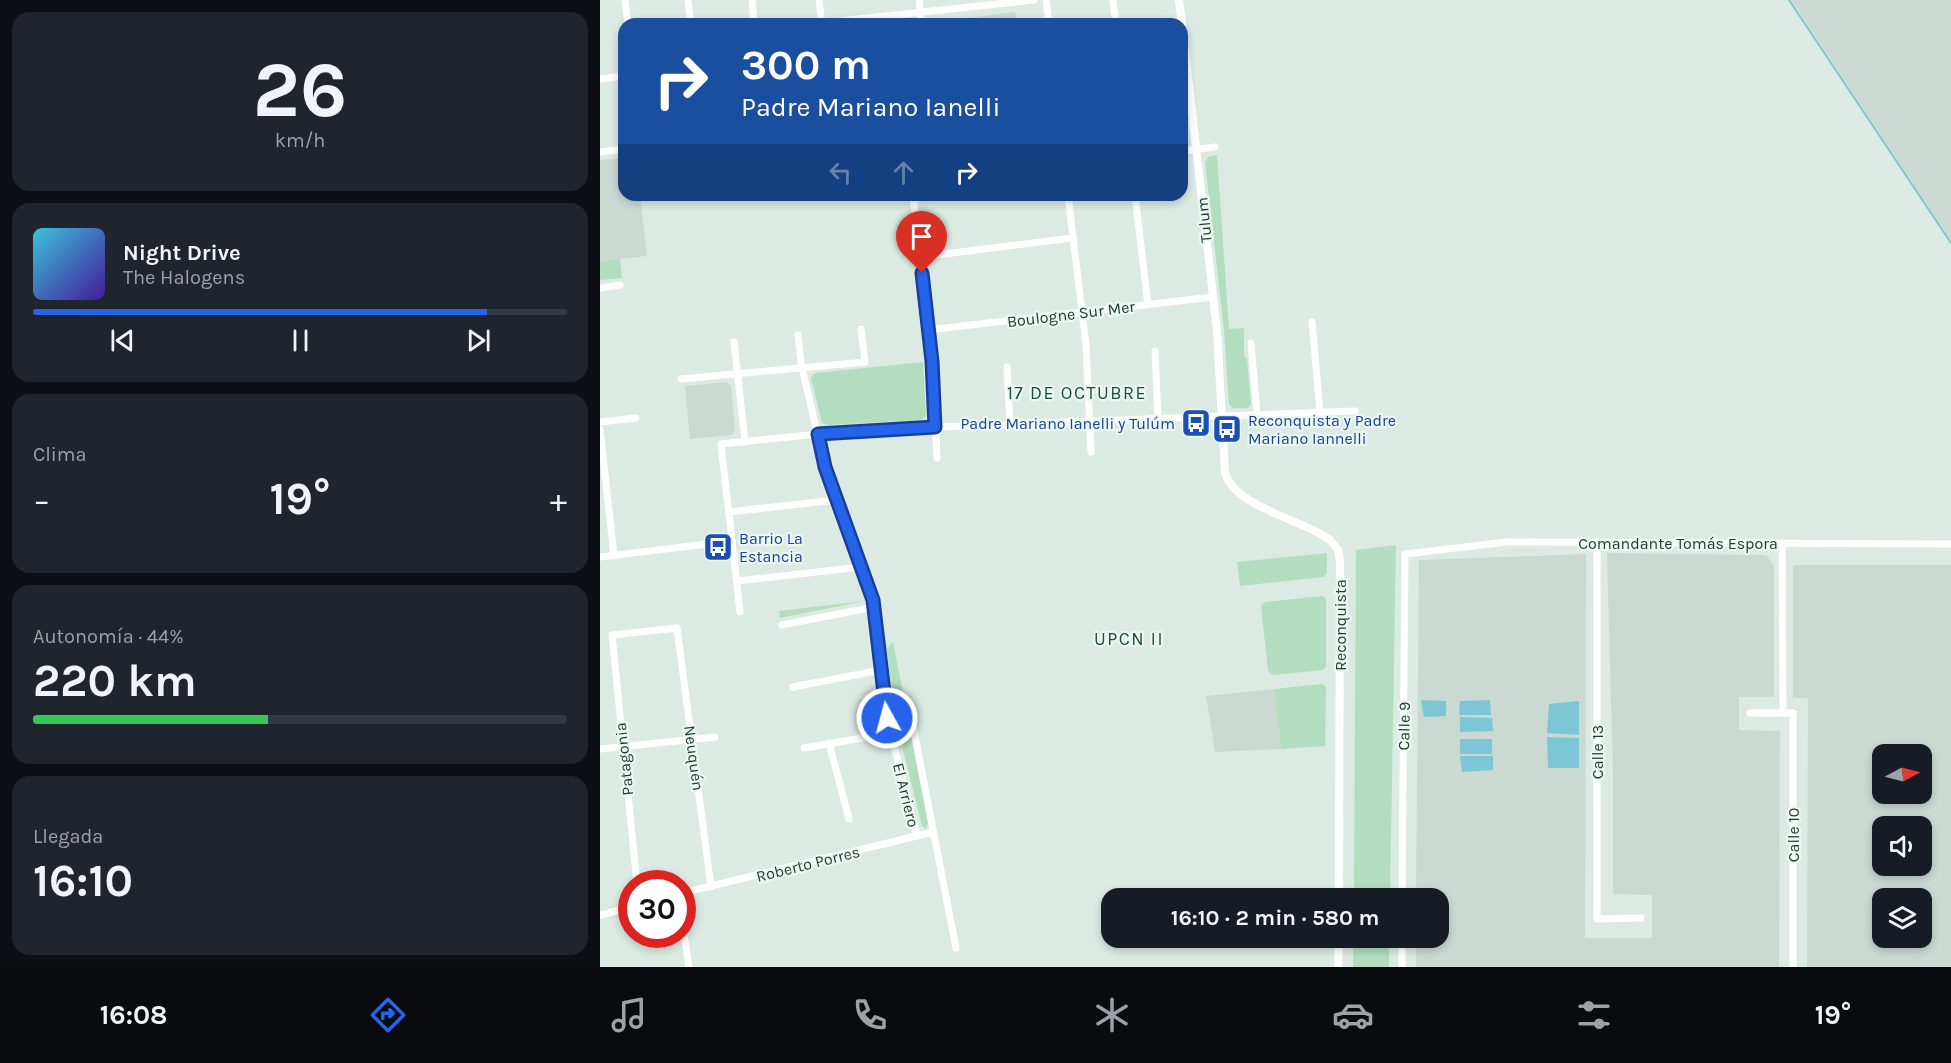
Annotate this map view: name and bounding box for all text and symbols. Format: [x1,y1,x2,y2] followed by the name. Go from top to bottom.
[741,40,871,90] text: 300 m
[642,42,720,120] icon: right
[253,44,347,136] text: 26
[741,91,1000,123] text: Padre Mariano Ianelli
[275,129,325,152] text: km/h
[824,156,857,189] icon: left
[887,156,920,189] icon: ahead
[950,156,983,189] icon: right
[1192,196,1216,244] street label: Tulum
[896,211,947,273] pin
[905,220,938,253] icon: arrive
[123,240,241,266] text: Night Drive
[123,266,245,289] text: The Halogens
[1006,297,1136,331] street label: Boulogne Sur Mer
[106,324,139,357] icon: previous
[284,324,317,357] icon: pause
[462,324,495,357] icon: next
[1007,382,1147,404] district label: 17 DE OCTUBRE
[1180,407,1212,439] bus stop icon: Padre Mariano Ianelli y Tulúm
[1248,411,1396,448] place label: Reconquista y Padre Mariano Iannelli
[1211,413,1243,445] bus stop icon: Reconquista y Padre Mariano Iannelli
[960,414,1175,433] place label: Padre Mariano Ianelli y Tulúm
[33,443,87,466] text: Clima
[270,473,330,525] text: 19°
[33,481,50,519] text: −
[550,481,567,519] text: +
[739,529,803,566] place label: Barrio La Estancia
[702,531,734,563] bus stop icon: Barrio La Estancia
[1578,534,1778,553] street label: Comandante Tomás Espora
[1331,579,1350,671] street label: Reconquista
[33,625,184,648] text: Autonomía · 44%
[1094,628,1164,650] district label: UPCN II
[33,655,197,707] text: 220 km
[855,686,919,750] position arrow
[1394,701,1414,751] street label: Calle 9
[611,721,637,797] street label: Patagonia
[680,724,708,792] street label: Neuquén
[1588,725,1607,779] street label: Calle 13
[1872,744,1932,804] north arrow
[1872,744,1932,948] map controls
[889,761,923,829] street label: El Arriero
[1784,808,1803,862] street label: Calle 10
[1872,816,1932,876] button: sound
[33,825,103,848] text: Llegada
[754,842,862,886] street label: Roberto Porres
[33,855,133,907] text: 16:10
[618,870,696,948] speed limit sign: 30
[1872,888,1932,948] button: layers
[1171,905,1379,931] text: 16:10 · 2 min · 580 m
[367,994,409,1036] icon: directions
[608,994,650,1036] icon: music
[849,994,891,1036] icon: phone
[1091,994,1133,1036] icon: climate
[1332,994,1374,1036] icon: car
[1573,994,1615,1036] icon: filters
[100,999,167,1031] text: 16:08
[1815,999,1851,1031] text: 19°

